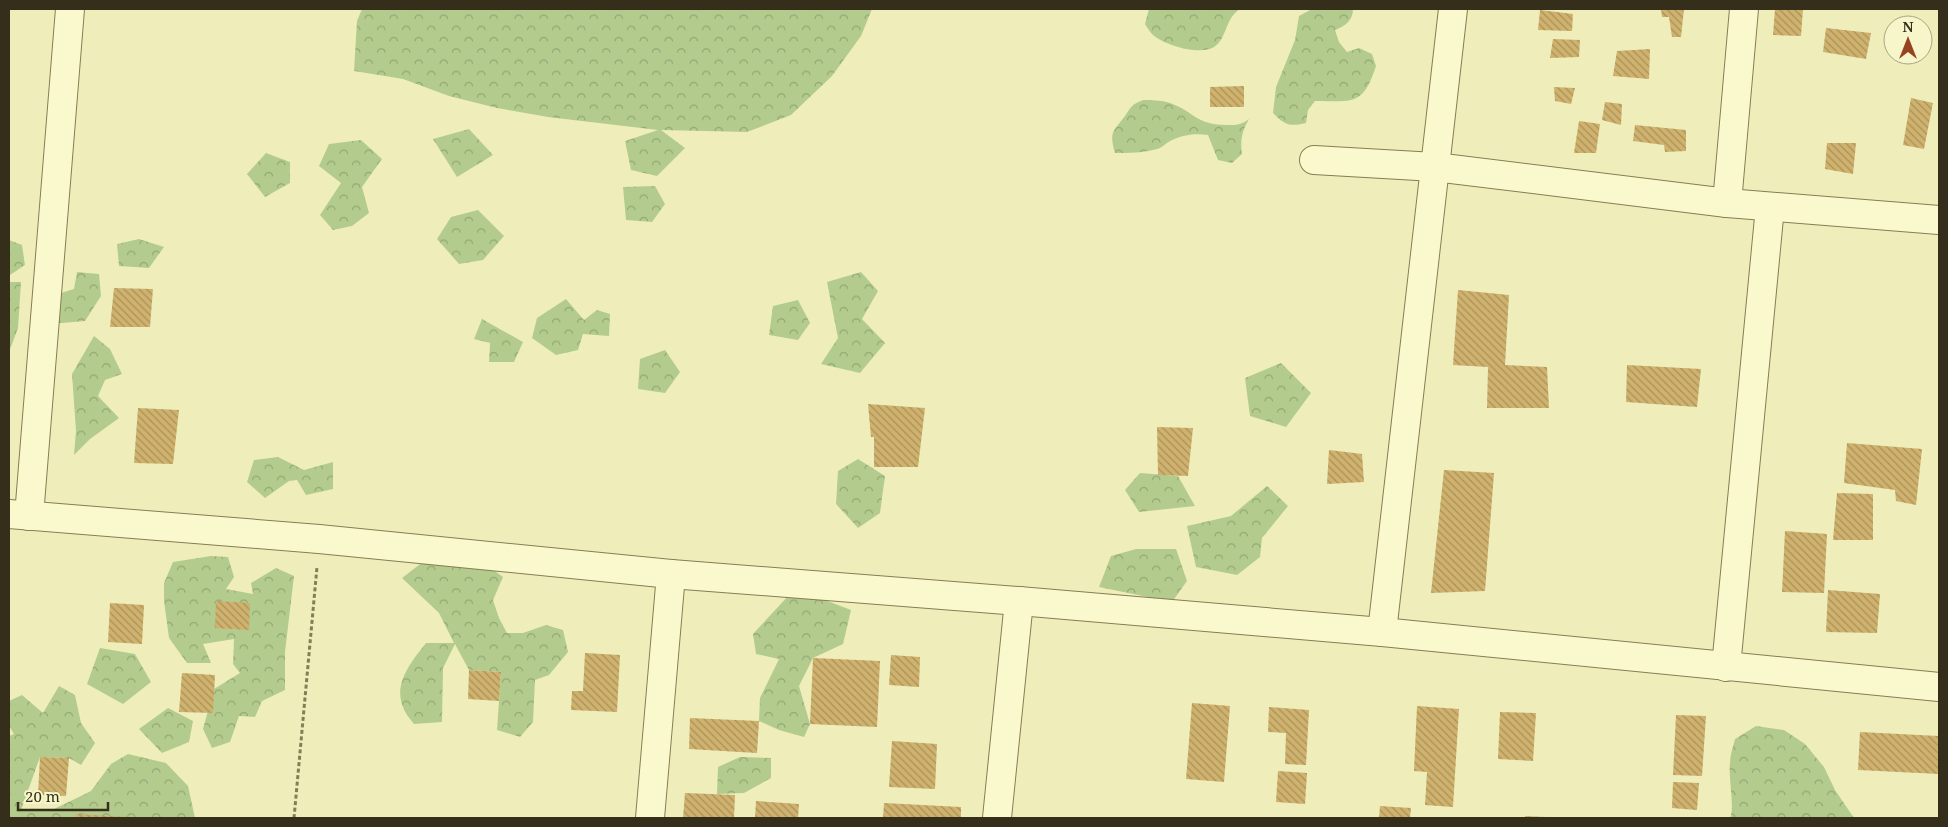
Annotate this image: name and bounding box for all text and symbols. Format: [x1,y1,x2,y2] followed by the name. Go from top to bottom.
[1883,15,1933,65] north arrow
[1902,17,1914,36] text: N
[18,780,108,812] scale bar
[25,786,60,806] text: 20 m

